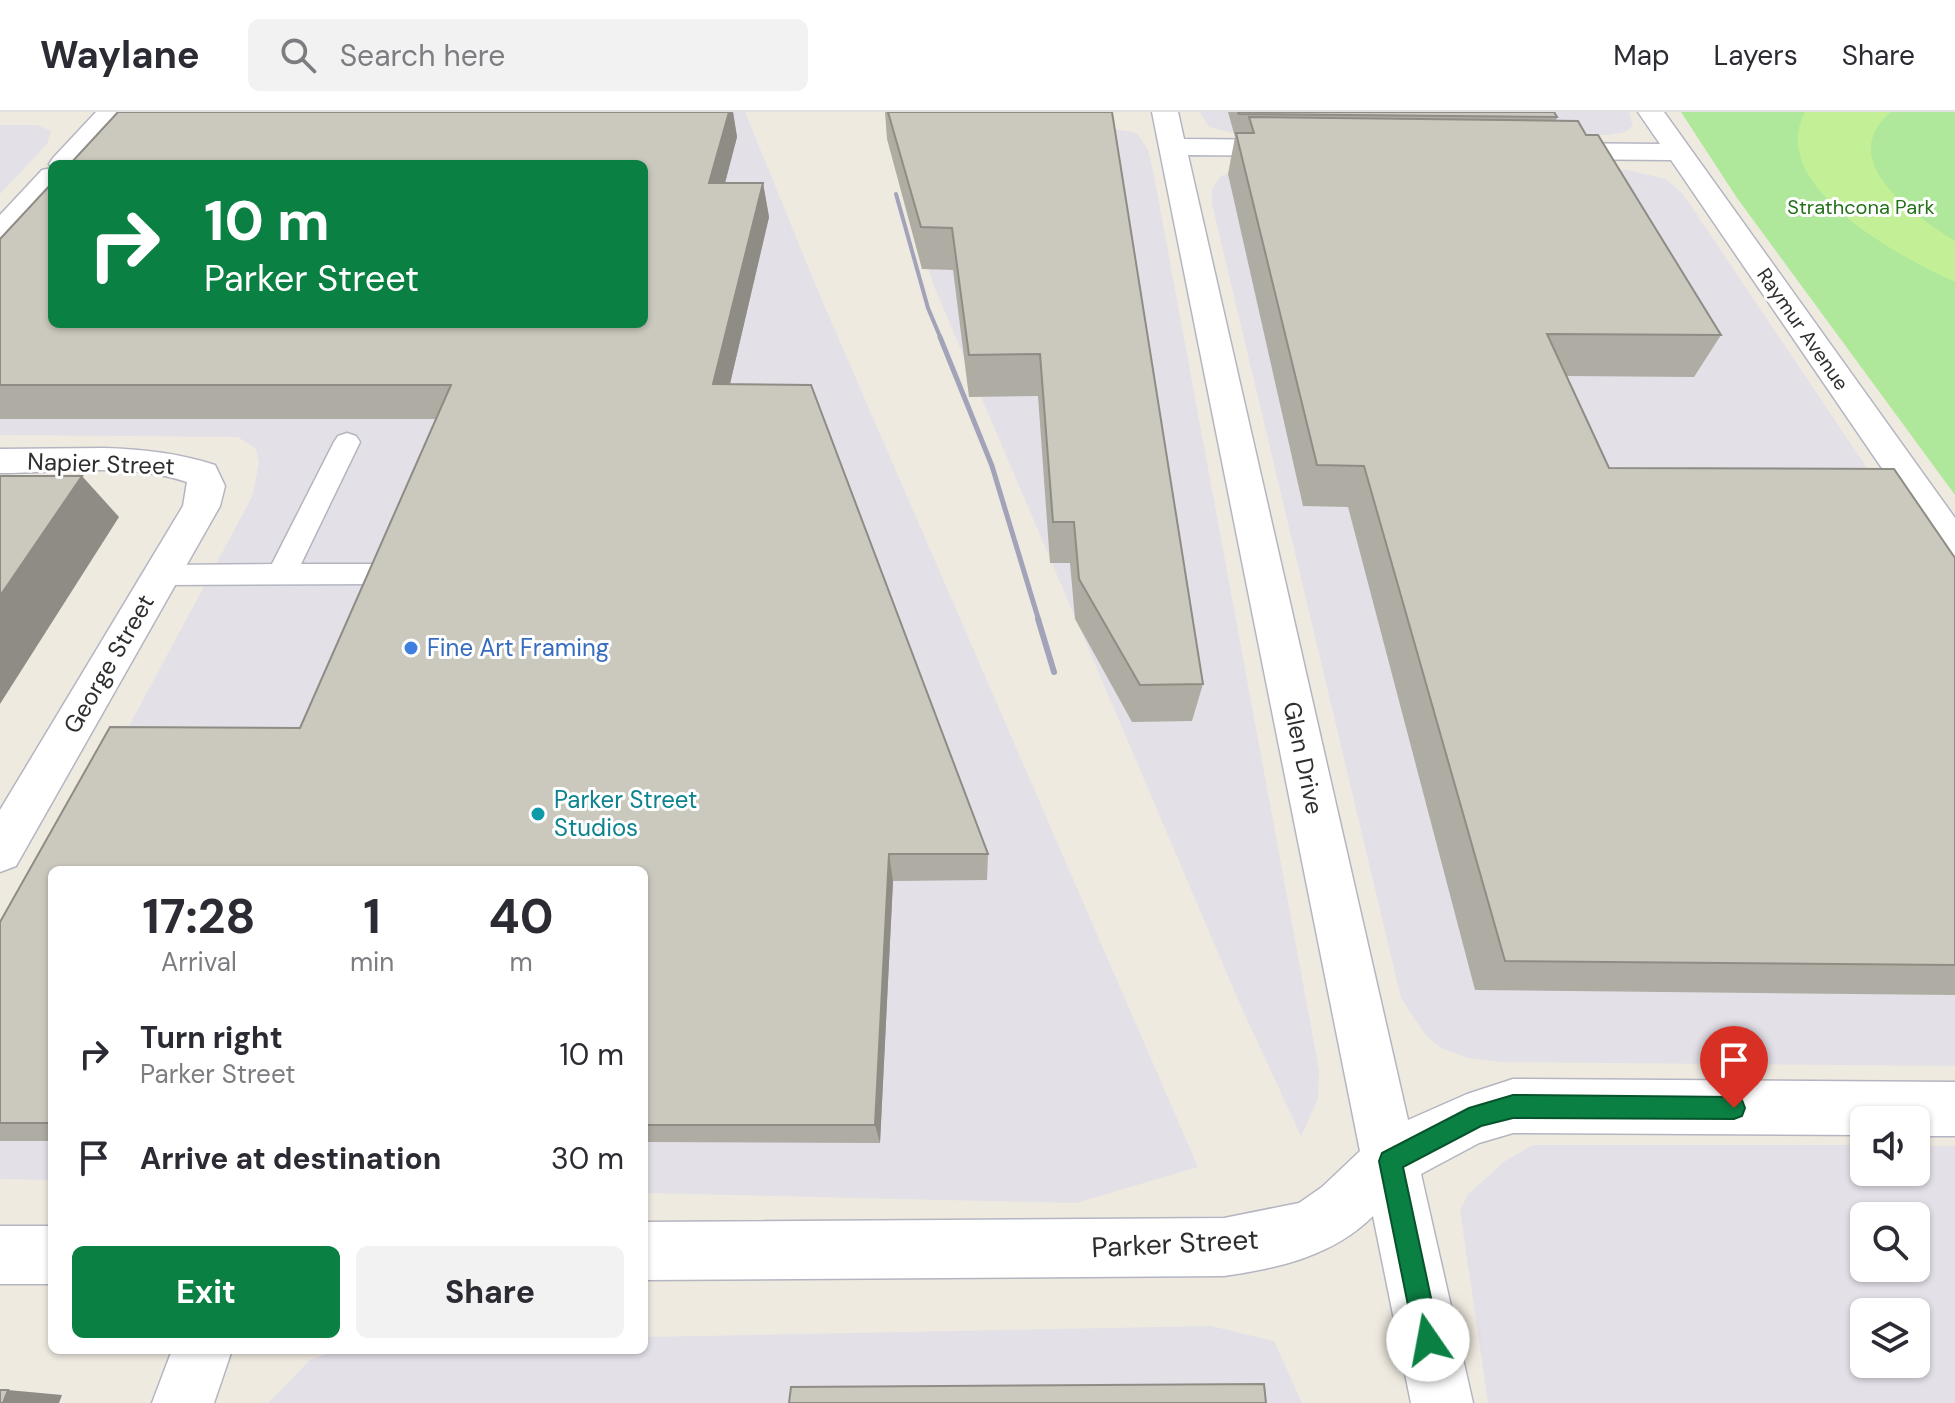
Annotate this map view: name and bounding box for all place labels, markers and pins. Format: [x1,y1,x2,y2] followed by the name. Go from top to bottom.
[427,632,609,663] place label: Fine Art Framing
[402,639,420,657] marker: Fine Art Framing
[554,784,697,843] place label: Parker Street Studios
[529,805,547,823] marker: Parker Street Studios
[1700,1026,1768,1108] pin

